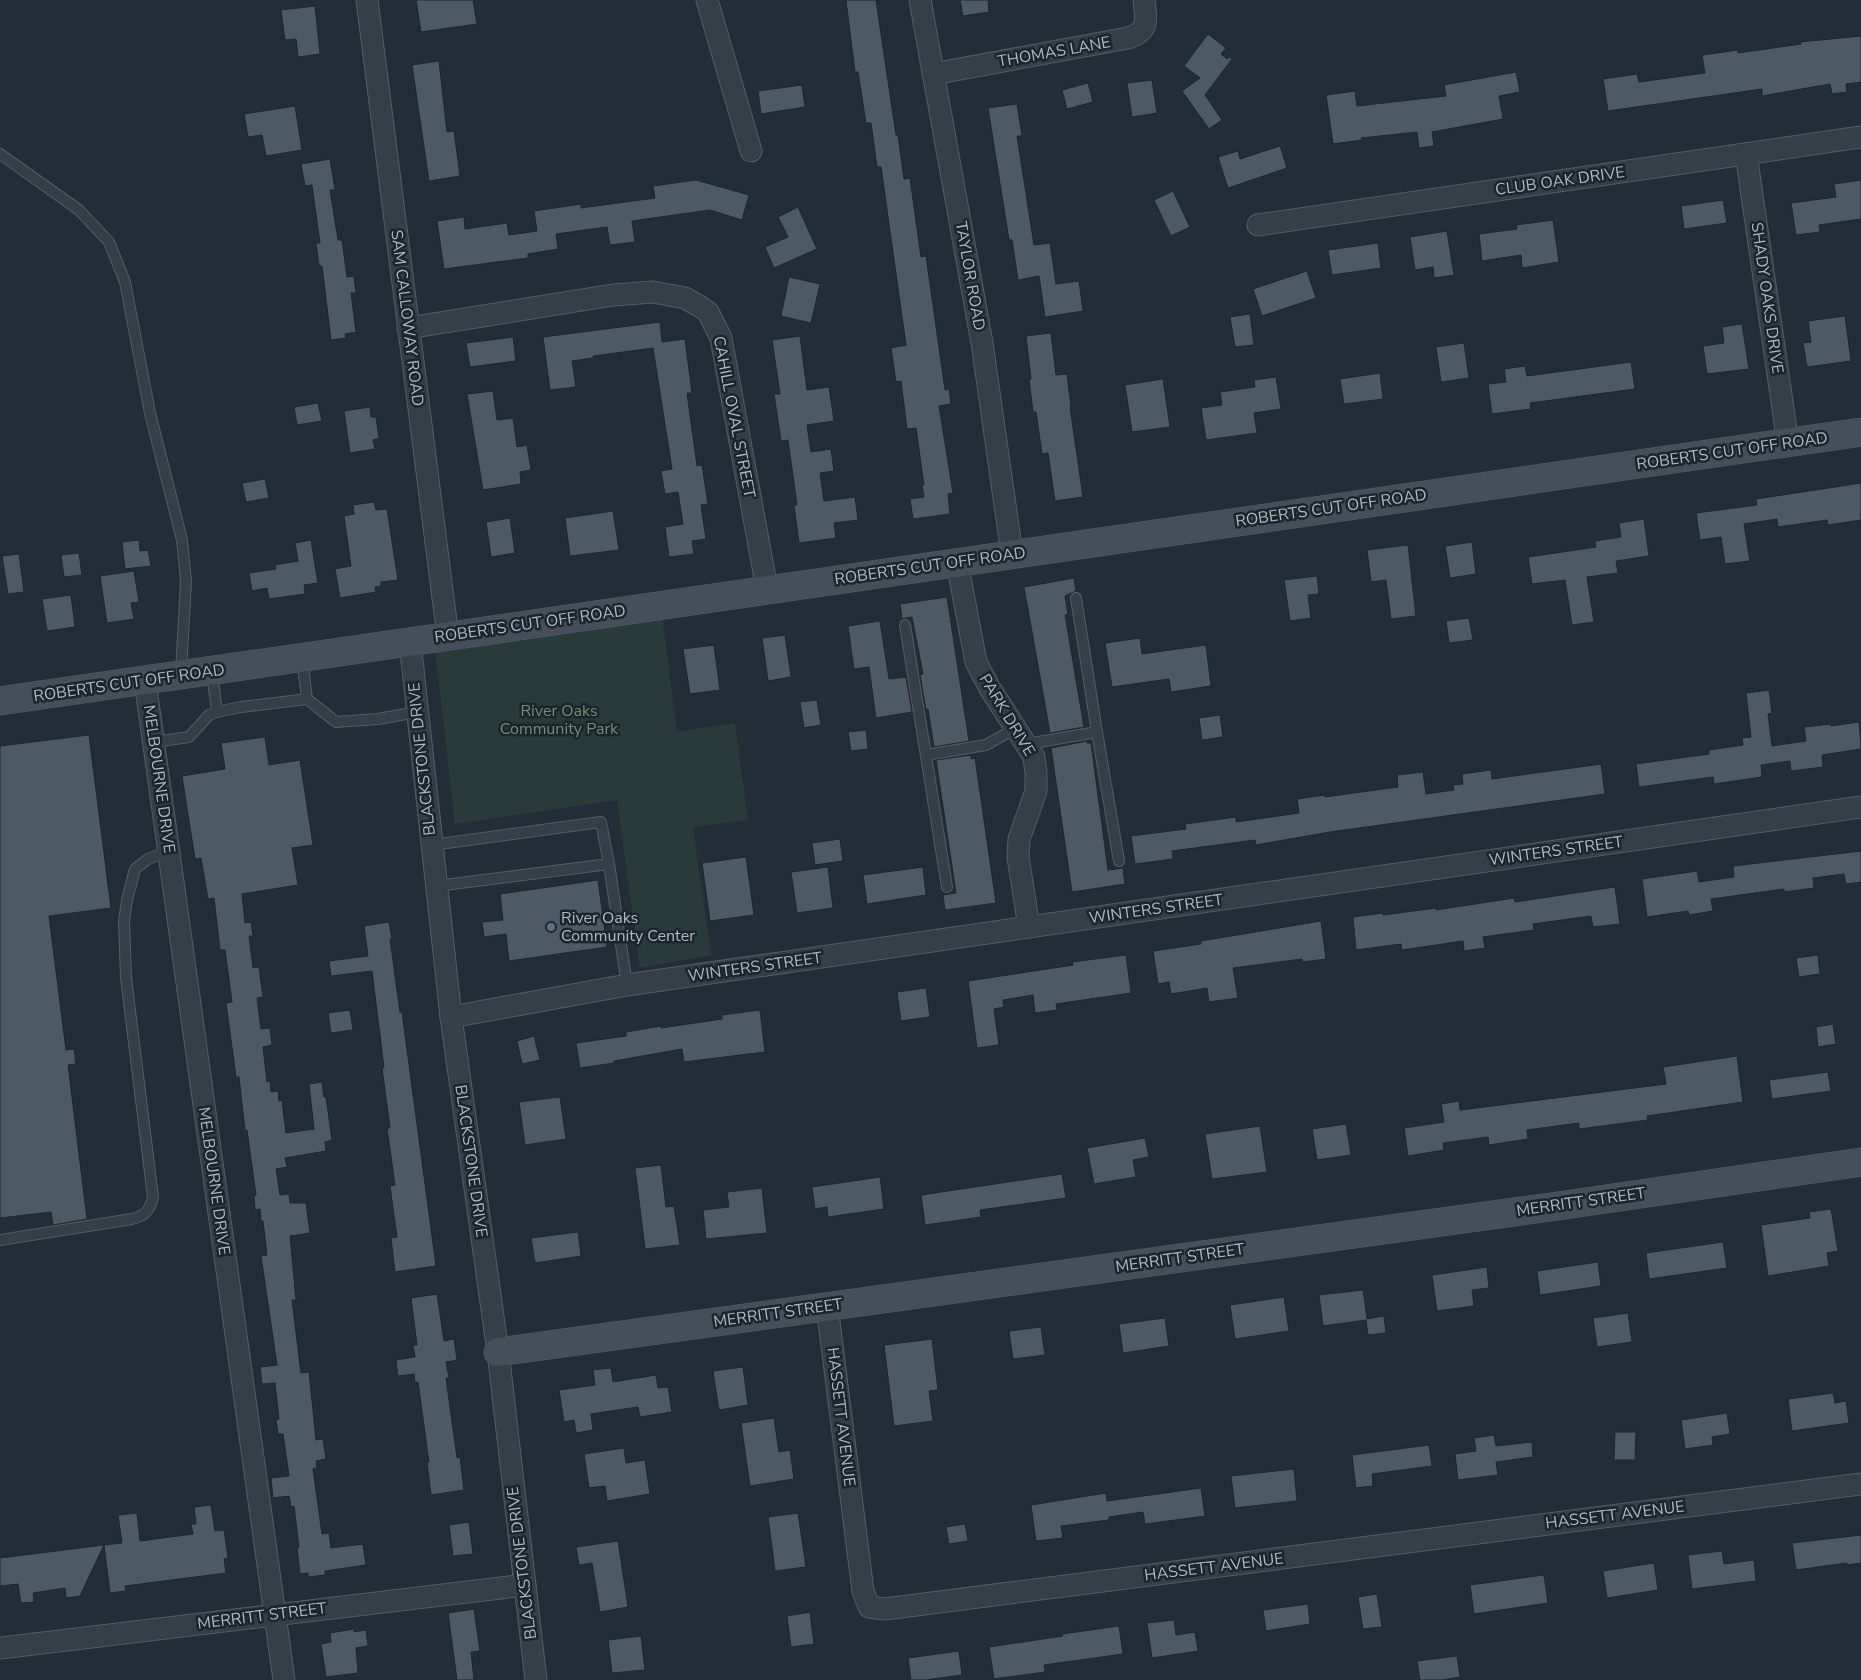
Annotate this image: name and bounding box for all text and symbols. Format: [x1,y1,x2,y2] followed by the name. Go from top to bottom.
[996,31,1112,73] street label: THOMAS LANE
[1494,161,1626,201] street label: CLUB OAK DRIVE
[950,220,990,332] street label: TAYLOR ROAD
[1745,221,1789,375] street label: SHADY OAKS DRIVE
[385,229,429,407] street label: SAM CALLOWAY ROAD
[708,334,761,500] street label: CAHILL OVAL STREET
[1635,427,1829,475] street label: ROBERTS CUT OFF ROAD
[1234,484,1428,532] street label: ROBERTS CUT OFF ROAD
[833,542,1027,590] street label: ROBERTS CUT OFF ROAD
[433,600,627,648] street label: ROBERTS CUT OFF ROAD
[32,659,226,707] street label: ROBERTS CUT OFF ROAD
[974,670,1040,760] street label: PARK DRIVE
[403,681,441,837] street label: BLACKSTONE DRIVE
[500,700,619,740] park label: River Oaks Community Park
[138,703,180,855] street label: MELBOURNE DRIVE
[1488,831,1625,871] street label: WINTERS STREET
[1088,889,1225,929] street label: WINTERS STREET
[561,907,695,947] place label: River Oaks Community Center
[545,921,557,933] marker: River Oaks Community Center
[687,947,824,987] street label: WINTERS STREET
[449,1083,493,1239] street label: BLACKSTONE DRIVE
[193,1105,235,1257] street label: MELBOURNE DRIVE
[1515,1182,1647,1222] street label: MERRITT STREET
[1114,1238,1246,1278] street label: MERRITT STREET
[712,1293,844,1333] street label: MERRITT STREET
[822,1346,860,1488] street label: HASSETT AVENUE
[502,1485,542,1641] street label: BLACKSTONE DRIVE
[1544,1496,1686,1534] street label: HASSETT AVENUE
[1143,1548,1285,1586] street label: HASSETT AVENUE
[196,1597,328,1635] street label: MERRITT STREET

